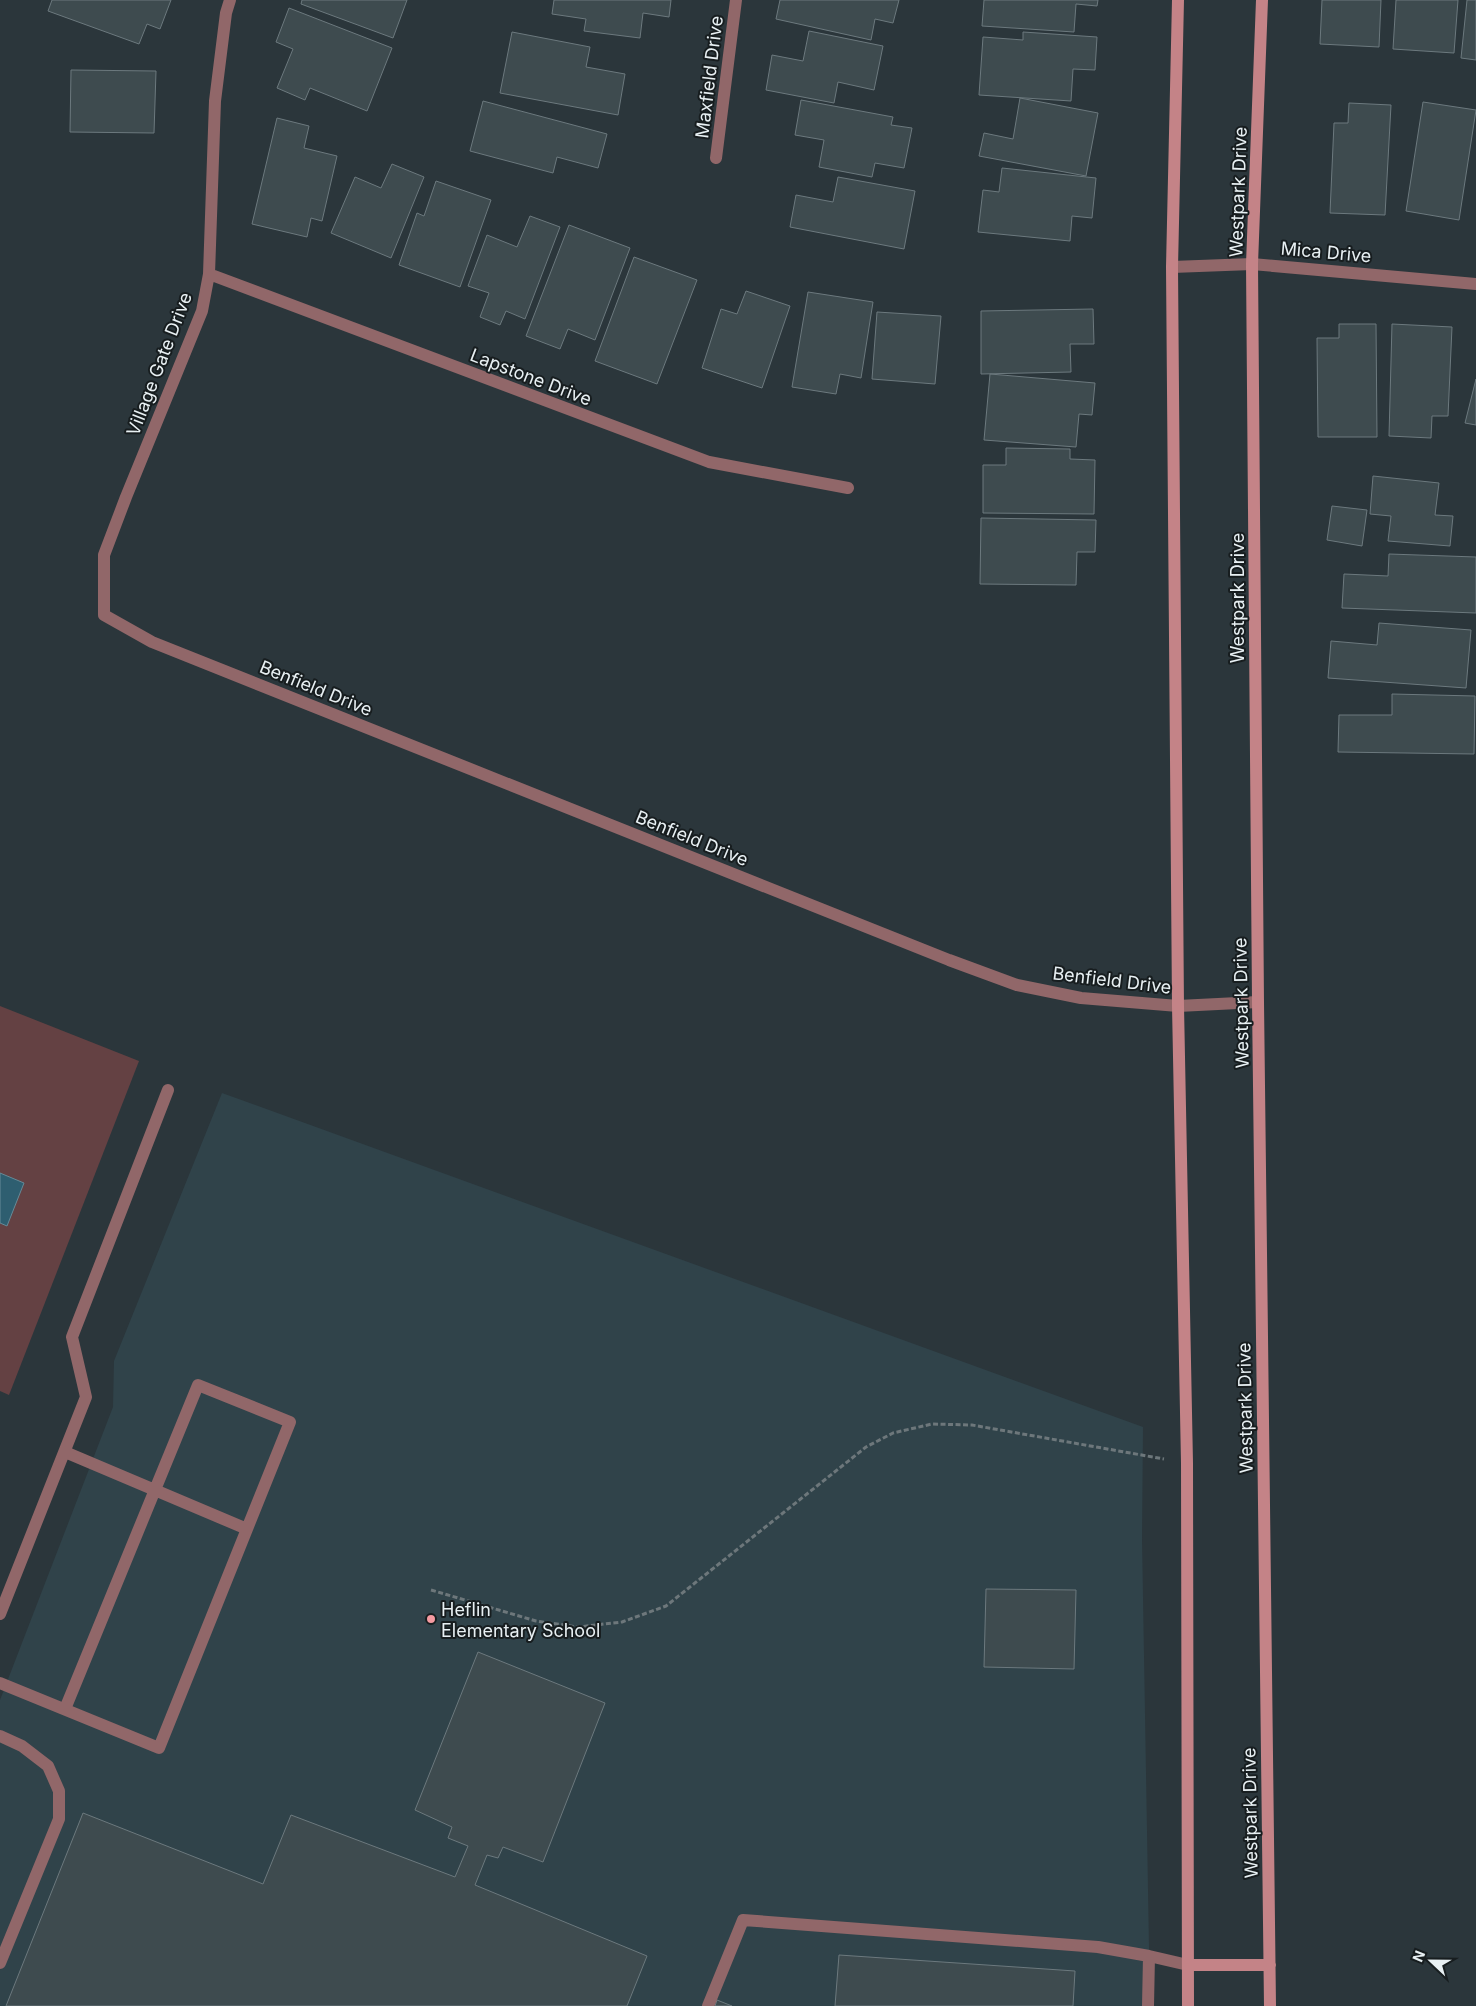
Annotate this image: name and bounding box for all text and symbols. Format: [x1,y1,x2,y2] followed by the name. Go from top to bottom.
[691,15,727,139] street label: Maxfield Drive
[1225,126,1251,258] street label: Westpark Drive
[1280,238,1372,266] street label: Mica Drive
[122,289,196,439] street label: Village Gate Drive
[467,344,595,410] street label: Lapstone Drive
[1227,533,1248,663] street label: Westpark Drive
[257,656,375,720] street label: Benfield Drive
[633,806,751,870] street label: Benfield Drive
[1229,937,1253,1069] street label: Westpark Drive
[1051,962,1173,998] street label: Benfield Drive
[1233,1342,1257,1474] street label: Westpark Drive
[441,1599,600,1641] place label: Heflin Elementary School
[425,1613,437,1625] marker: Heflin Elementary School
[1238,1747,1262,1879] street label: Westpark Drive
[1406,1936,1456,1986] north arrow
[1409,1948,1428,1964] text: N

